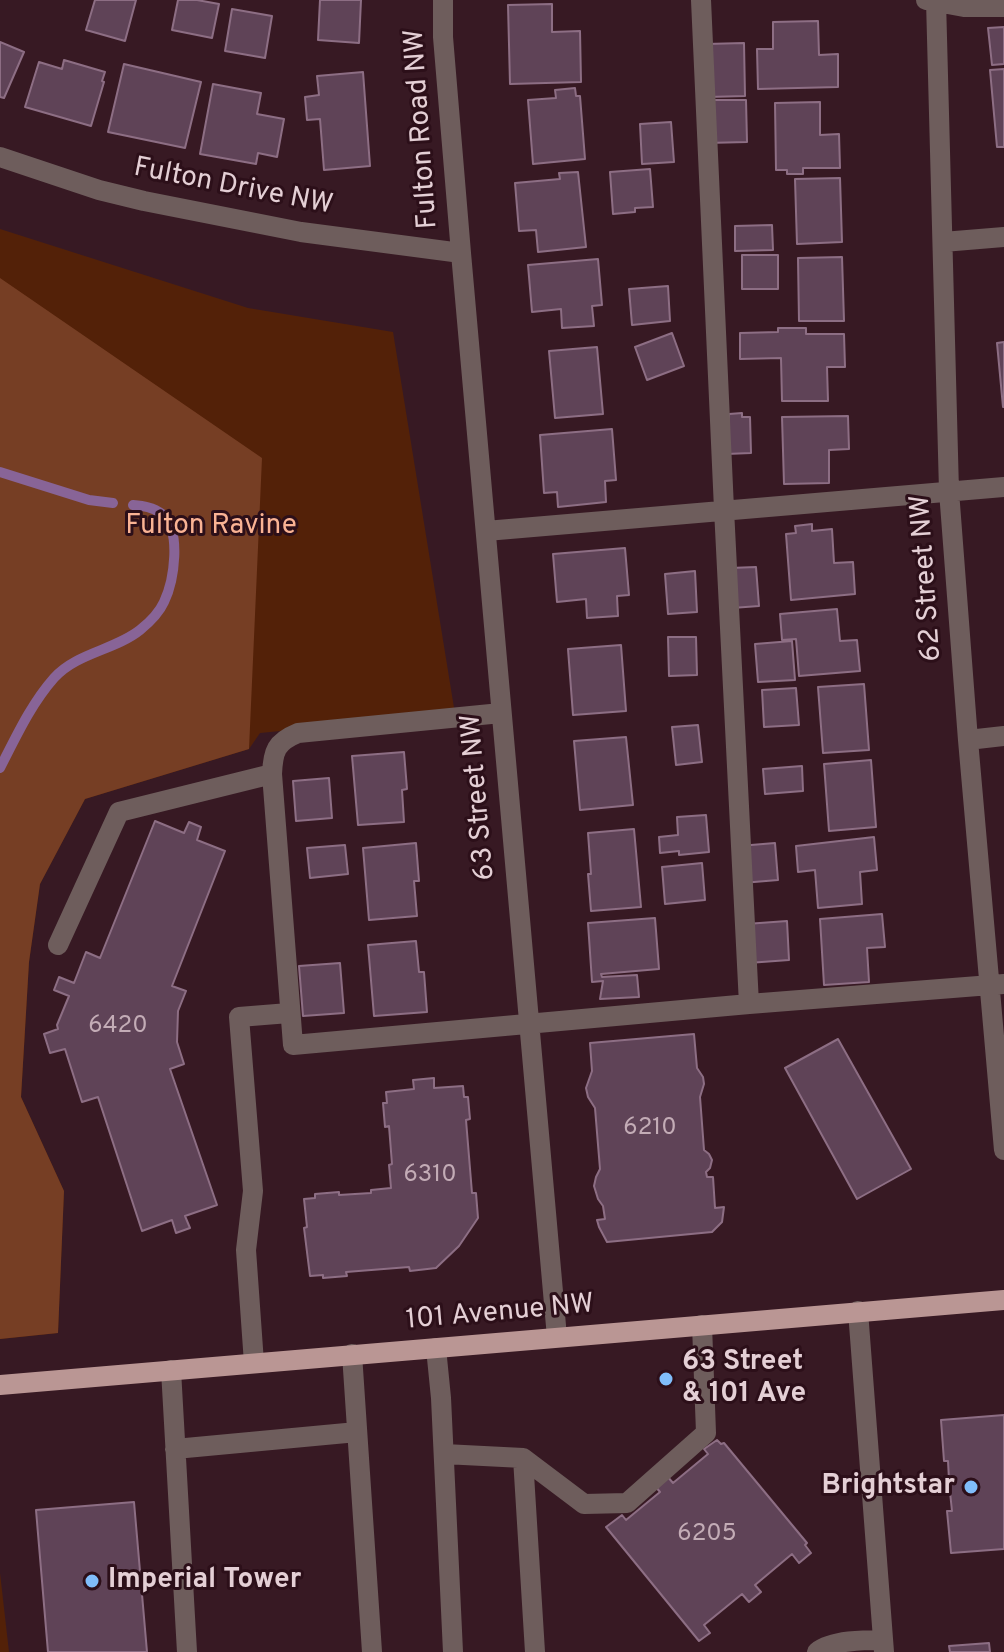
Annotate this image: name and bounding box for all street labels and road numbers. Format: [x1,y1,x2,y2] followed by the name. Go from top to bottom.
[399,28,447,230] street label: Fulton Road NW
[131,152,335,224] street label: Fulton Drive NW
[905,493,951,663] street label: 62 Street NW
[456,712,504,882] street label: 63 Street NW
[405,1289,595,1339] street label: 101 Avenue NW

